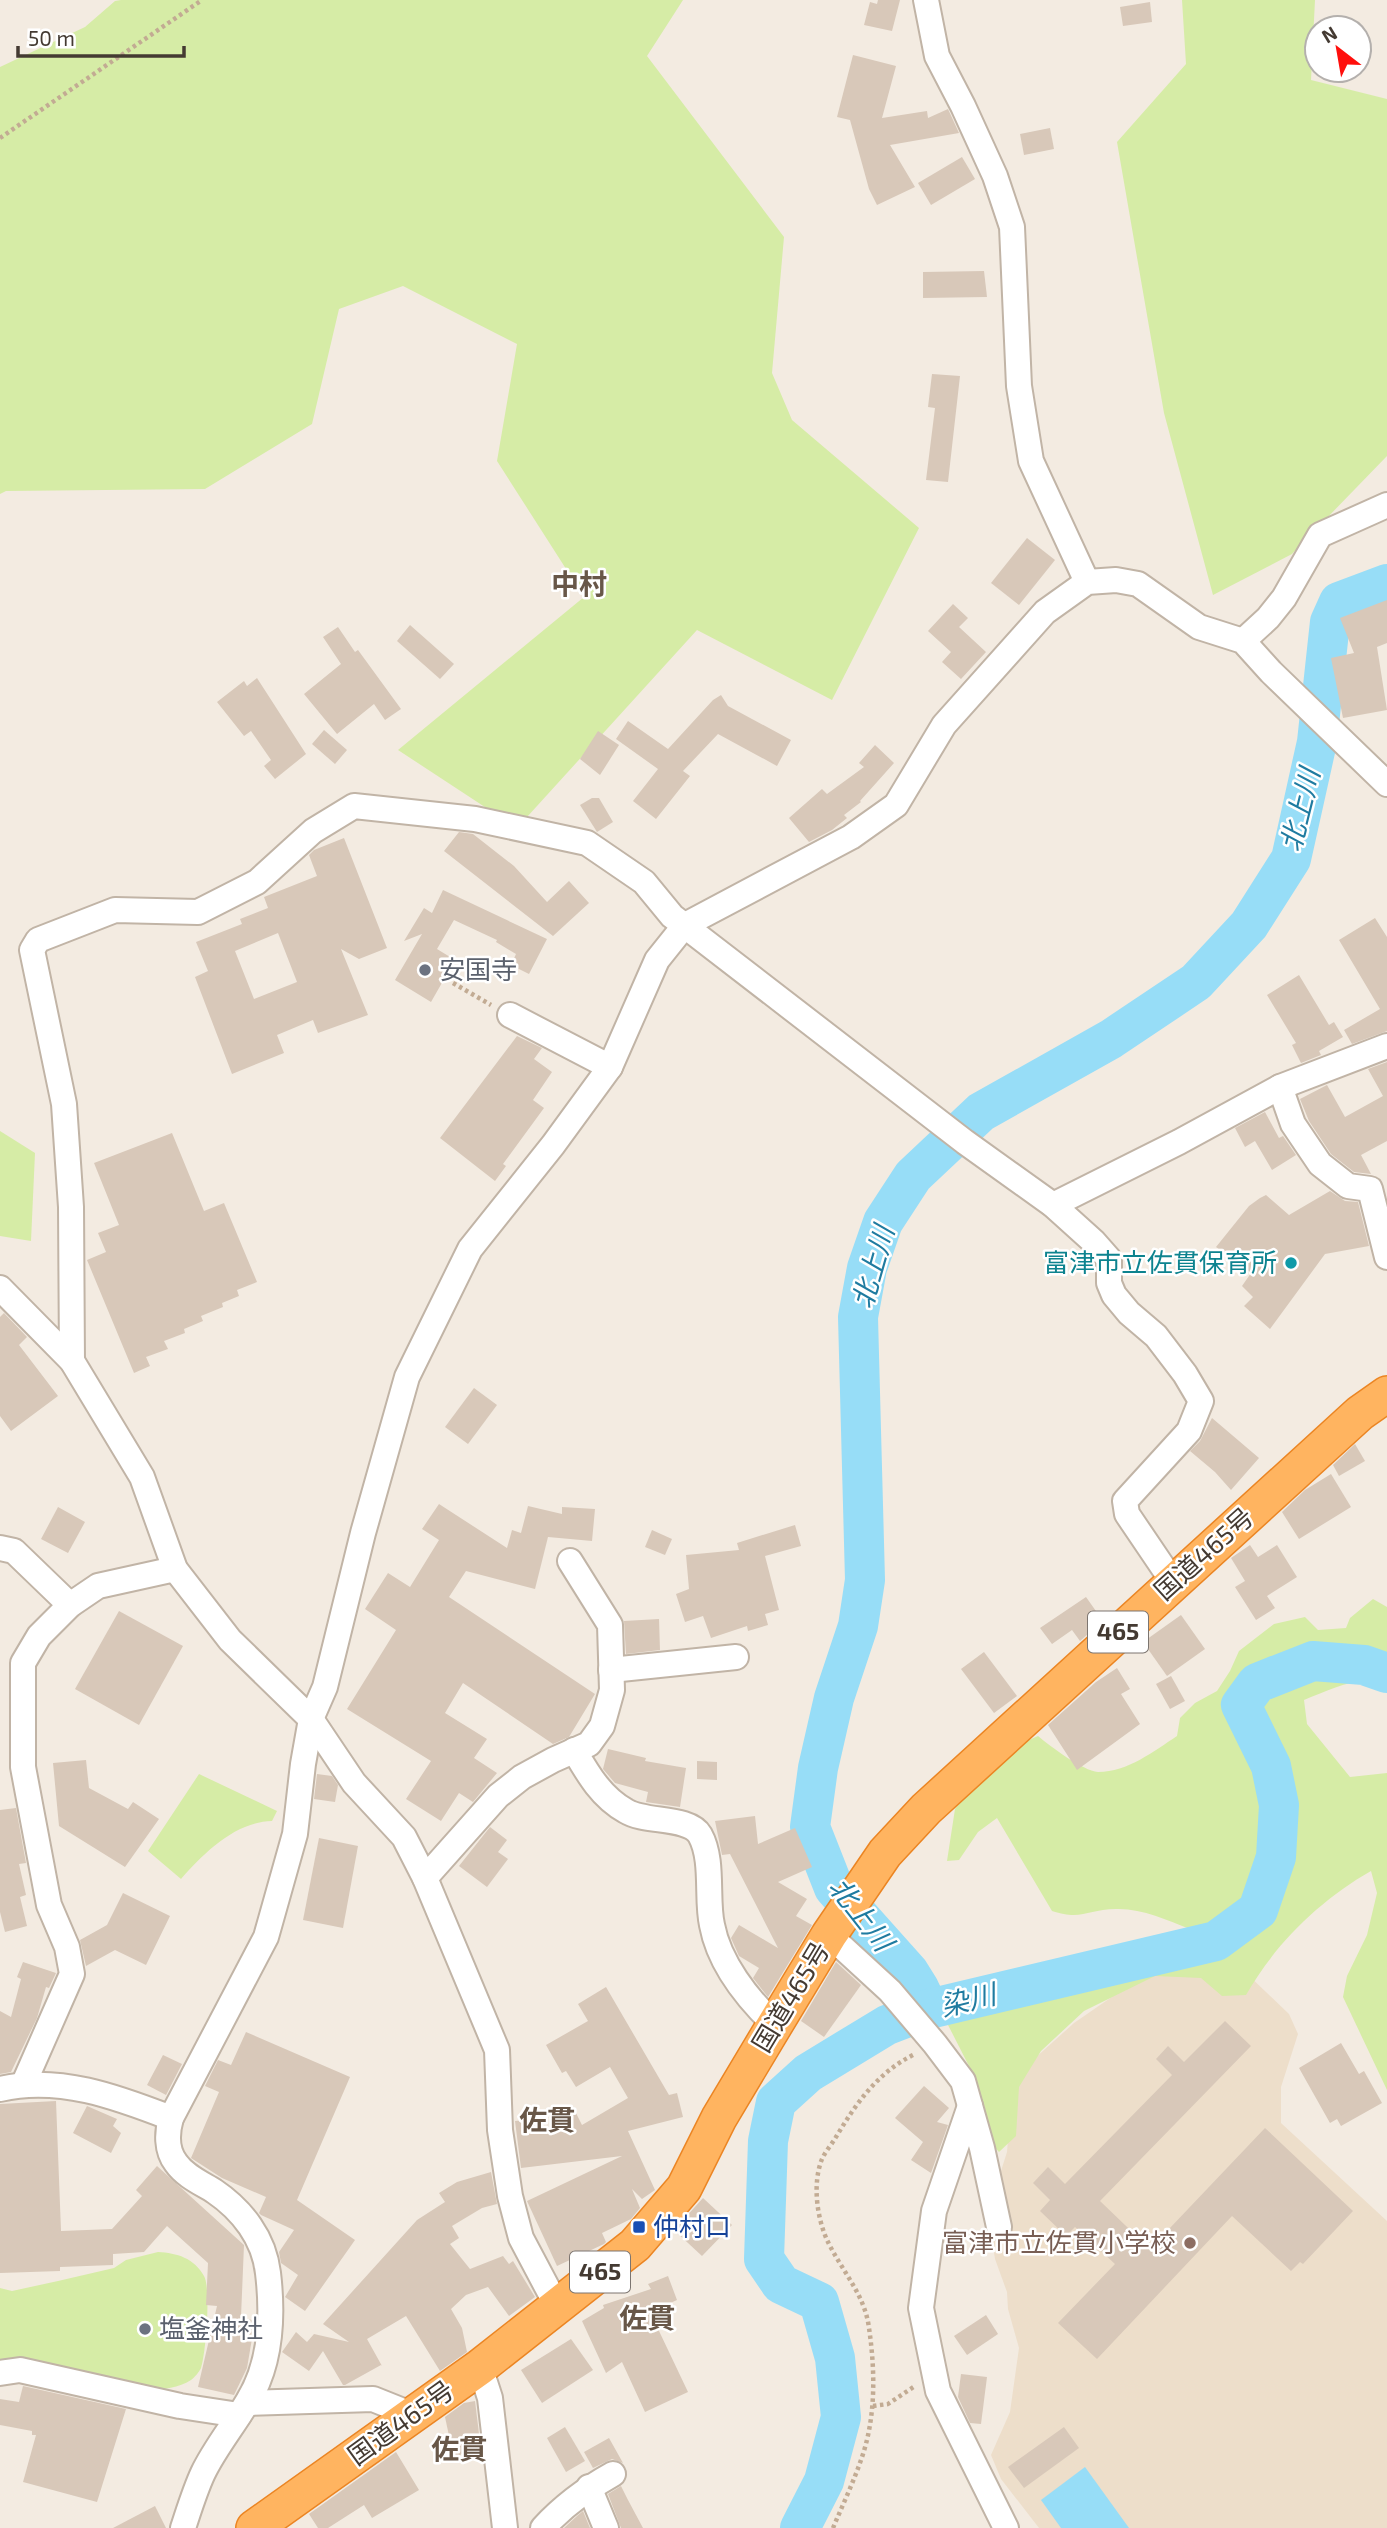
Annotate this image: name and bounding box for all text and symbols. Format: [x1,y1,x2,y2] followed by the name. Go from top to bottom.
[18,14,184,58] scale bar
[1303,14,1373,84] north arrow
[1317,21,1341,47] text: N
[28,25,75,50] text: 50 m
[551,566,607,600] district label: 中村
[1272,762,1326,855] water label: 北上川
[439,953,517,984] place label: 安国寺
[417,962,433,978] marker: 安国寺
[844,1219,901,1312] water label: 北上川
[1043,1246,1277,1277] place label: 富津市立佐貫保育所
[1283,1255,1299,1271] marker: 富津市立佐貫保育所
[1147,1500,1259,1605] street label: 国道465号
[1088,1612,1148,1652] road number: 465
[823,1870,903,1959] water label: 北上川
[745,1936,835,2057] street label: 国道465号
[936,1975,1002,2022] water label: 染川
[519,2102,575,2136] district label: 佐貫
[653,2210,731,2241] place label: 仲村口
[631,2219,647,2235] marker: 仲村口
[942,2226,1176,2257] place label: 富津市立佐貫小学校
[1182,2235,1198,2251] marker: 富津市立佐貫小学校
[570,2252,630,2292] road number: 465
[619,2300,675,2334] district label: 佐貫
[159,2312,263,2343] place label: 塩釜神社
[137,2321,153,2337] marker: 塩釜神社
[341,2373,459,2470] street label: 国道465号
[431,2431,487,2465] district label: 佐貫

